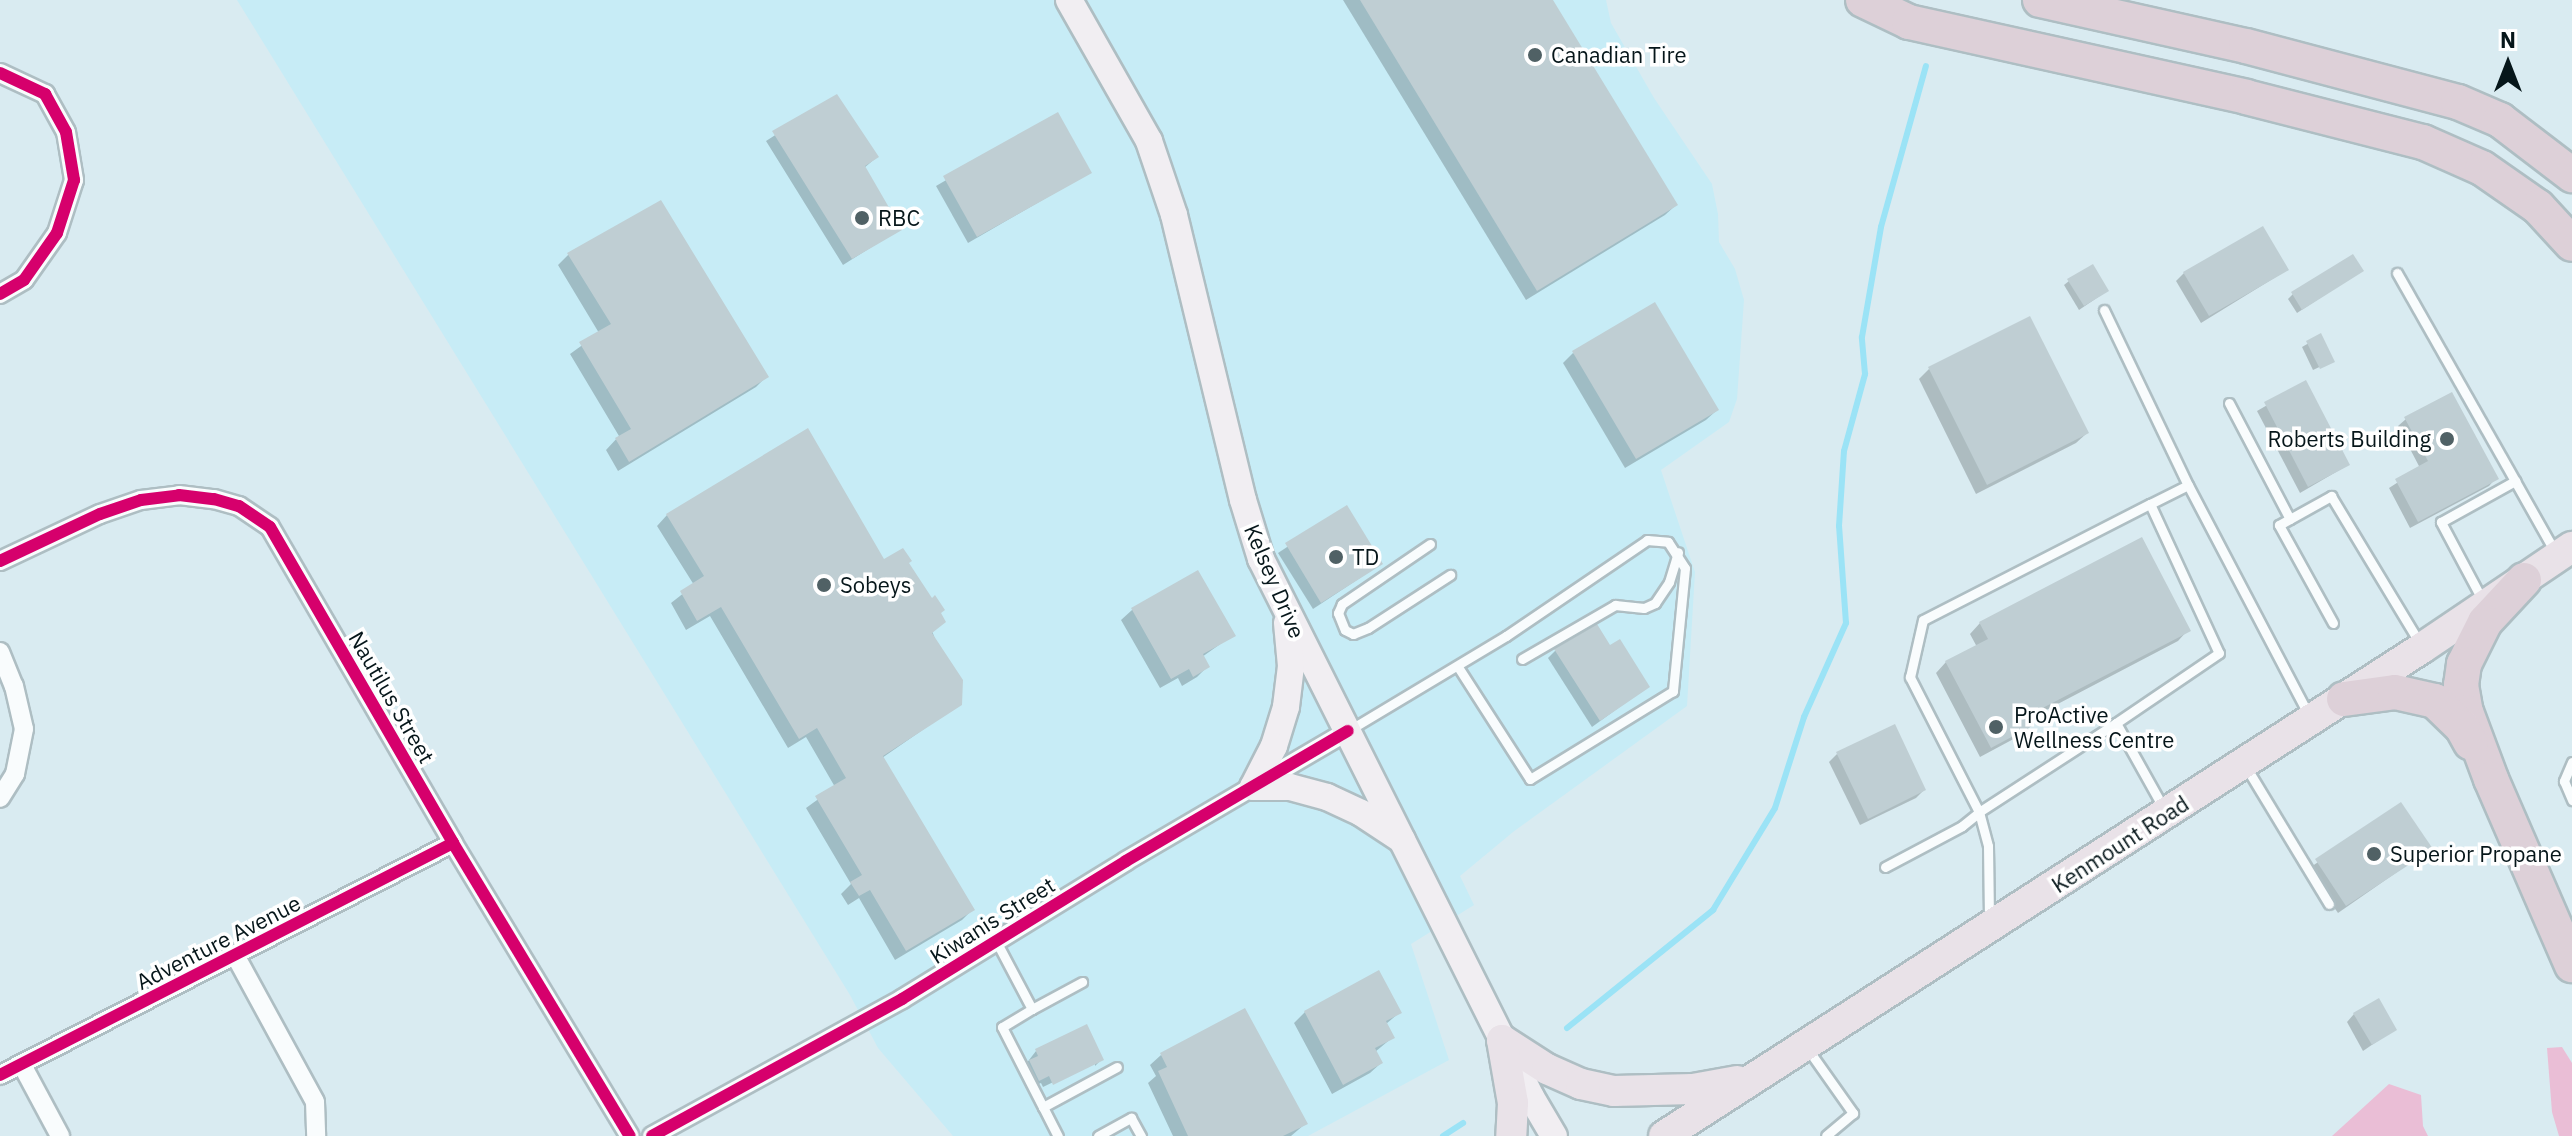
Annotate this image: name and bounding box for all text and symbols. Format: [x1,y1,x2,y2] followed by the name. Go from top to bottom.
[2468,24,2548,104] north arrow
[2500,25,2516,54] text: N
[1551,42,1686,68] place label: Canadian Tire
[1526,46,1544,64] marker: Canadian Tire
[878,205,920,231] place label: RBC
[853,209,871,227] marker: RBC
[2268,426,2431,452] place label: Roberts Building
[2438,430,2456,448] marker: Roberts Building
[1239,520,1311,642] street label: Kelsey Drive
[1352,544,1379,570] place label: TD
[1327,548,1345,566] marker: TD
[840,572,911,598] place label: Sobeys
[815,576,833,594] marker: Sobeys
[344,626,440,768] street label: Nautilus Street
[2014,701,2174,752] place label: ProActive Wellness Centre
[1985,716,2007,738] marker: ProActive Wellness Centre
[2047,790,2193,898] street label: Kenmount Road
[2390,841,2562,867] place label: Superior Propane
[2365,845,2383,863] marker: Superior Propane
[925,871,1059,969] street label: Kiwanis Street
[131,889,305,995] street label: Adventure Avenue

